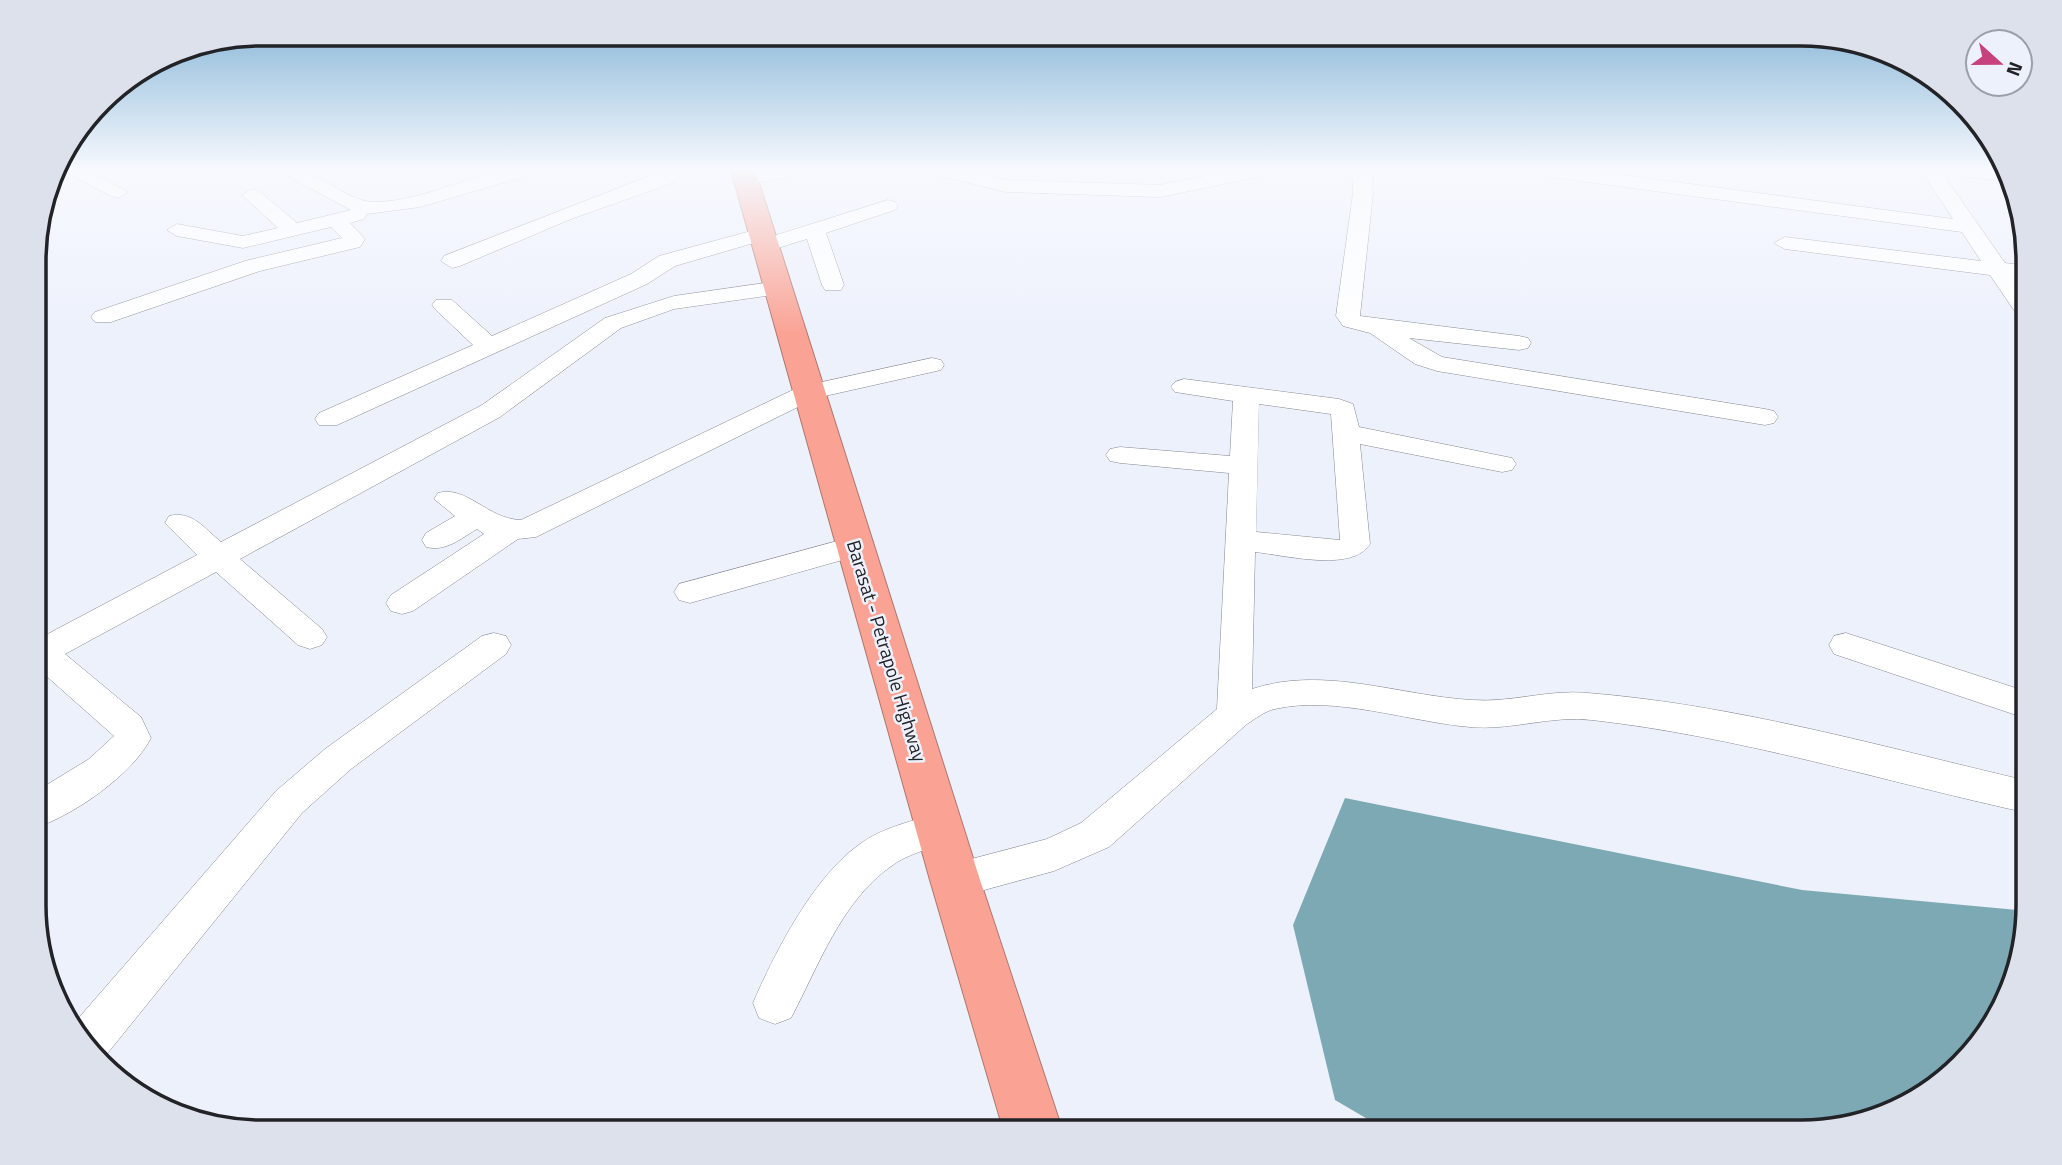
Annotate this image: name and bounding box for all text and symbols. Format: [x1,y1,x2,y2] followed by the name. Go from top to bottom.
[1964,28,2034,98] north arrow
[1999,58,2031,81] text: N
[840,536,935,765] street label: Barasat - Petrapole Highway

